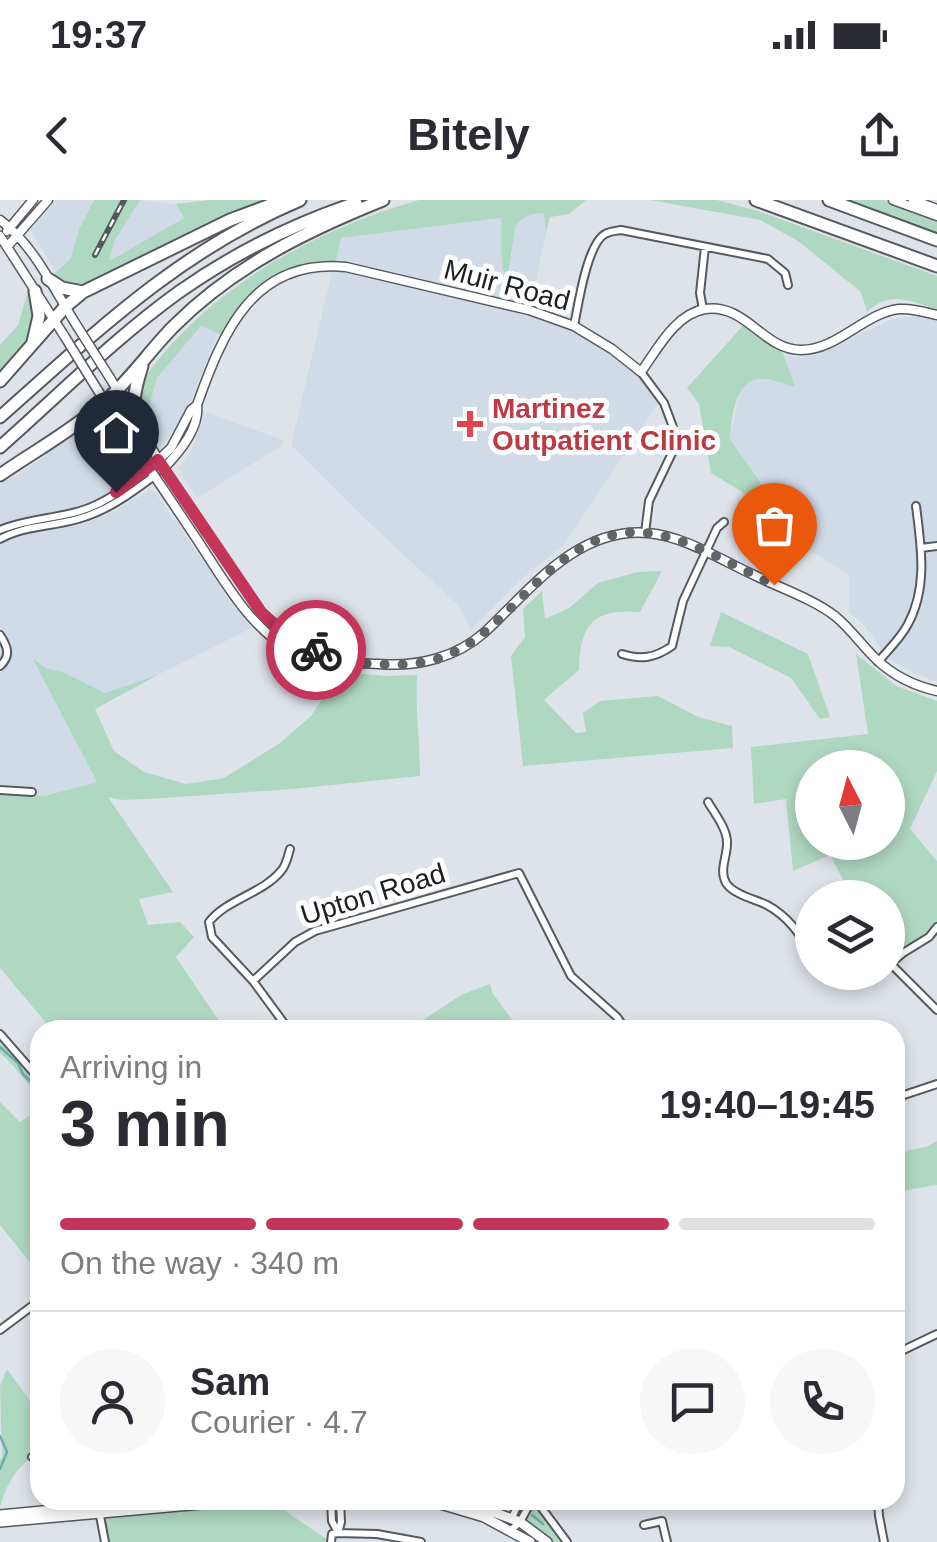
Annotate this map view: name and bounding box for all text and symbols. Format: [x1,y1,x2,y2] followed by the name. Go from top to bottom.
[50,14,147,56] text: 19:37
[30,108,85,163] icon: back
[852,108,907,163] icon: share
[407,109,530,160] text: Bitely
[441,253,573,317] street label: Muir Road
[74,390,159,493] pin
[492,393,716,456] place label: Martinez Outpatient Clinic
[89,405,144,460] icon: home
[457,411,483,437] marker: Martinez Outpatient Clinic
[732,483,817,586] pin
[747,498,802,553] icon: bag
[266,600,366,700] courier
[289,623,344,678] icon: bike
[795,750,905,860] north arrow
[795,750,905,990] map controls
[297,857,449,931] street label: Upton Road
[795,880,905,990] button: layers
[60,1049,202,1085] text: Arriving in
[659,1084,875,1126] text: 19:40–19:45
[60,1087,230,1160] text: 3 min
[60,1245,339,1281] text: On the way · 340 m
[60,1349,165,1454] button: person
[640,1349,745,1454] button: chat
[770,1349,875,1454] button: phone
[190,1361,270,1403] text: Sam
[190,1404,368,1440] text: Courier · 4.7

